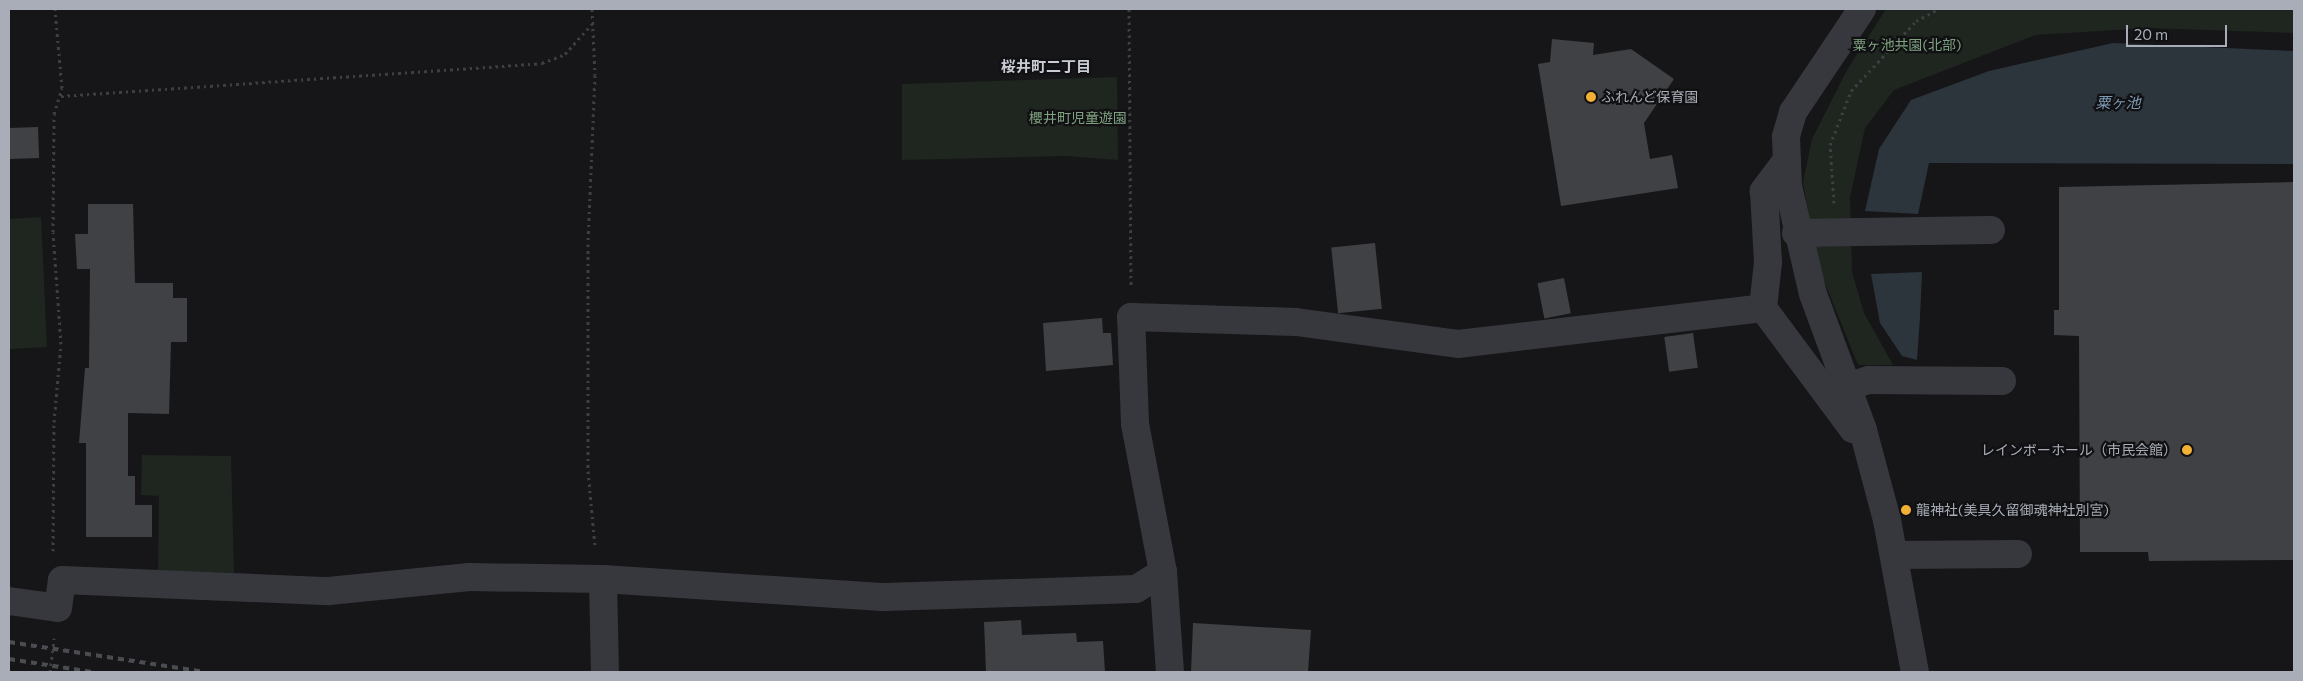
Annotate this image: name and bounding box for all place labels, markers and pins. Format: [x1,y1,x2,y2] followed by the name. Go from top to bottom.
[1601,89,1699,105] place label: ふれんど保育園
[1585,91,1597,103] marker: ふれんど保育園
[1981,442,2177,458] place label: レインボーホール（市民会館）
[2181,444,2193,456] marker: レインボーホール（市民会館）
[1916,502,2109,518] place label: 龍神社(美具久留御魂神社別宮)
[1900,504,1912,516] marker: 龍神社(美具久留御魂神社別宮)

